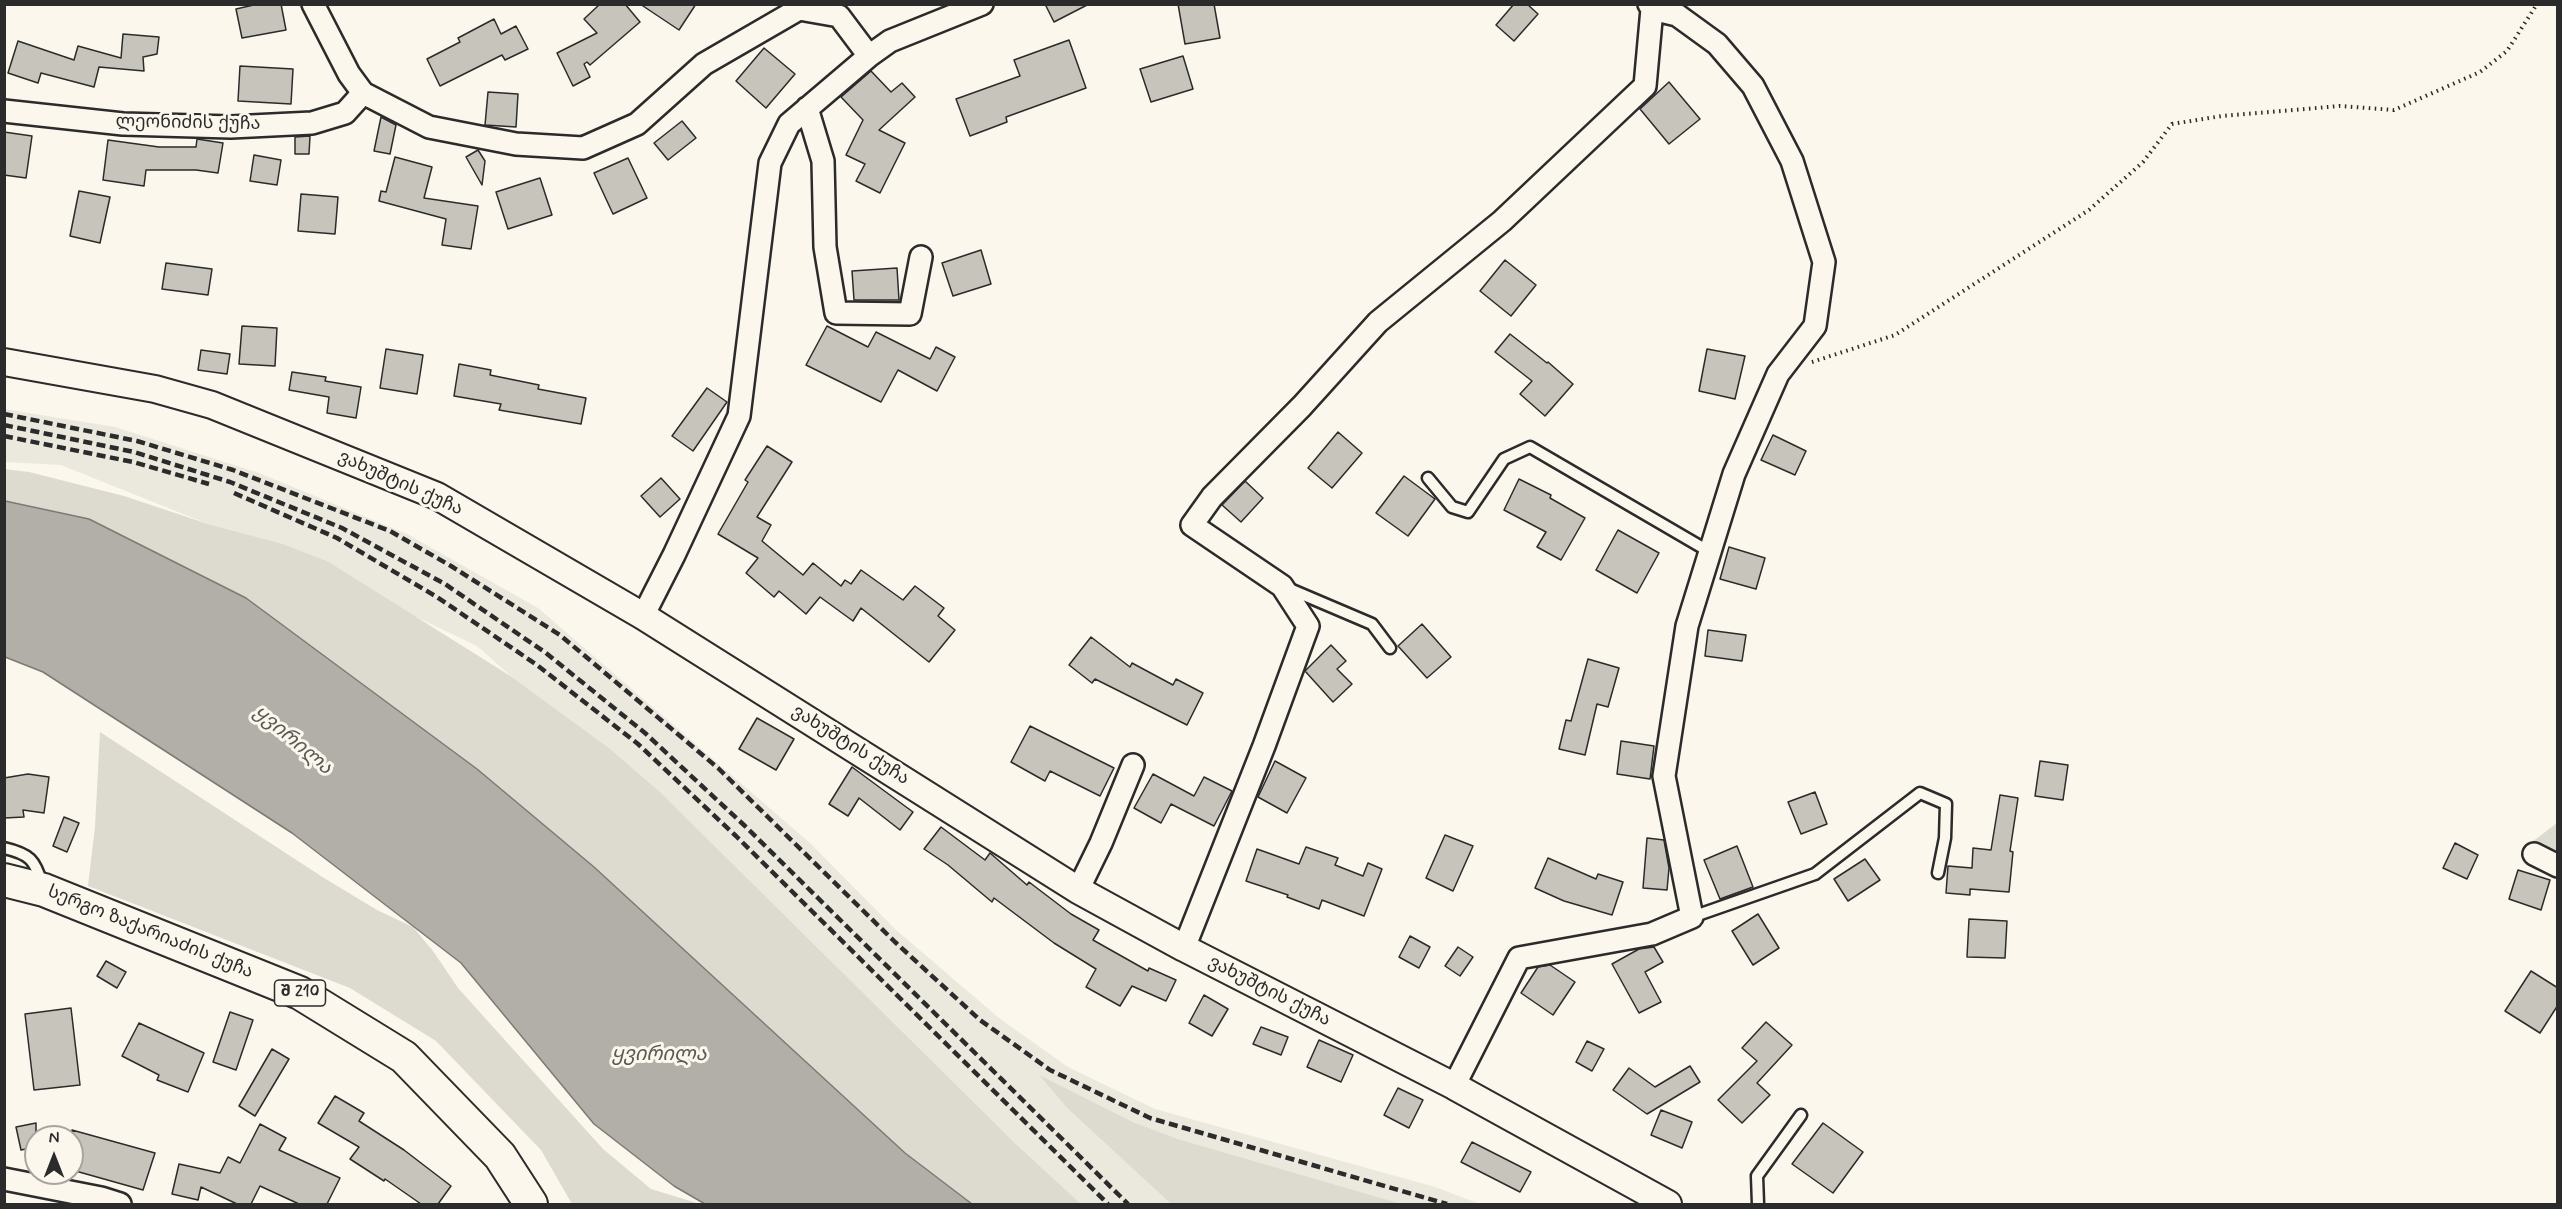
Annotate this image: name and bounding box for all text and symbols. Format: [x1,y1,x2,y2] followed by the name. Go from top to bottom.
[115,112,261,136] street label: ლეონიძის ქუჩა
[334,447,466,521] street label: ვახუშტის ქუჩა
[248,701,336,781] water label: ყვირილა
[787,701,913,791] street label: ვახუშტის ქუჩა
[44,882,256,984] street label: სერგო ზაქარიაძის ქუჩა
[1204,952,1334,1032] street label: ვახუშტის ქუჩა
[274,980,326,1006] road number: შ 210
[611,1044,707,1068] water label: ყვირილა
[24,1125,84,1185] north arrow
[49,1128,59,1149] text: N

